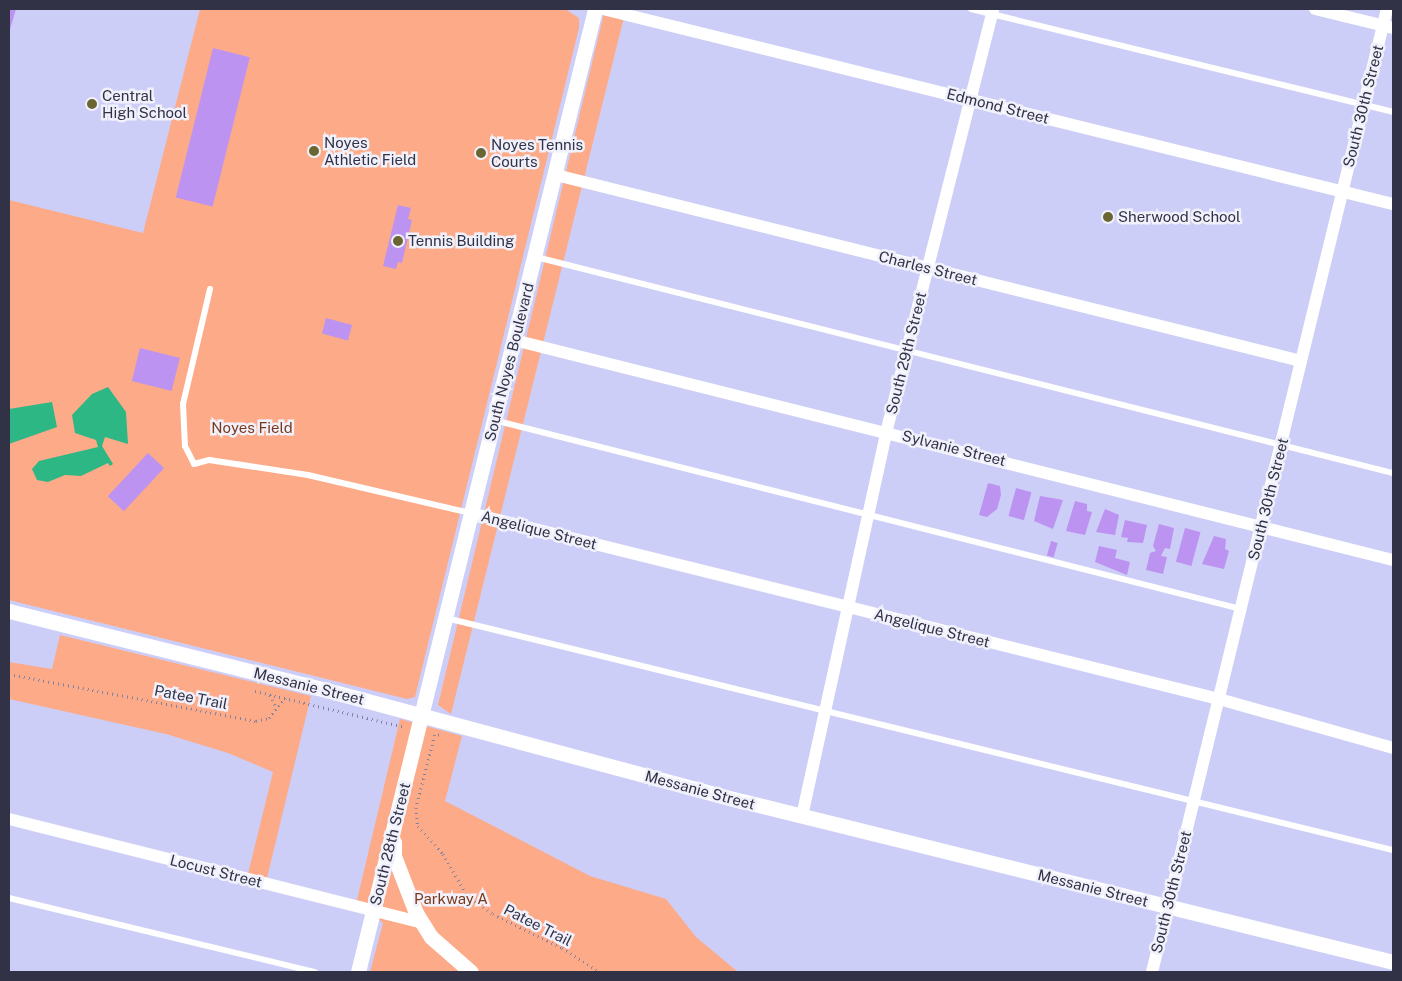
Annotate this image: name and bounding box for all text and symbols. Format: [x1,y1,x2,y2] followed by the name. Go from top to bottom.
[1339,43,1387,169] street label: South 30th Street
[945,85,1051,127] street label: Edmond Street
[102,86,187,121] place label: Central High School
[86,98,98,110] marker: Central High School
[324,133,416,168] place label: Noyes Athletic Field
[491,135,583,170] place label: Noyes Tennis Courts
[308,145,320,157] marker: Noyes Athletic Field
[475,147,487,159] marker: Noyes Tennis Courts
[1118,208,1241,226] place label: Sherwood School
[1102,211,1114,223] marker: Sherwood School
[408,232,514,250] place label: Tennis Building
[392,235,404,247] marker: Tennis Building
[877,247,979,289] street label: Charles Street
[481,281,537,443] street label: South Noyes Boulevard
[882,290,930,416] street label: South 29th Street
[211,419,293,437] park label: Noyes Field
[900,426,1008,470] street label: Sylvanie Street
[1244,436,1292,562] street label: South 30th Street
[479,507,599,553] street label: Angelique Street
[872,605,992,651] street label: Angelique Street
[252,664,366,708] street label: Messanie Street
[153,681,229,713] street label: Patee Trail
[643,767,757,813] street label: Messanie Street
[366,781,414,907] street label: South 28th Street
[1147,829,1195,955] street label: South 30th Street
[168,851,264,891] street label: Locust Street
[1036,866,1150,910] street label: Messanie Street
[414,890,488,908] park label: Parkway A
[501,900,575,950] street label: Patee Trail

